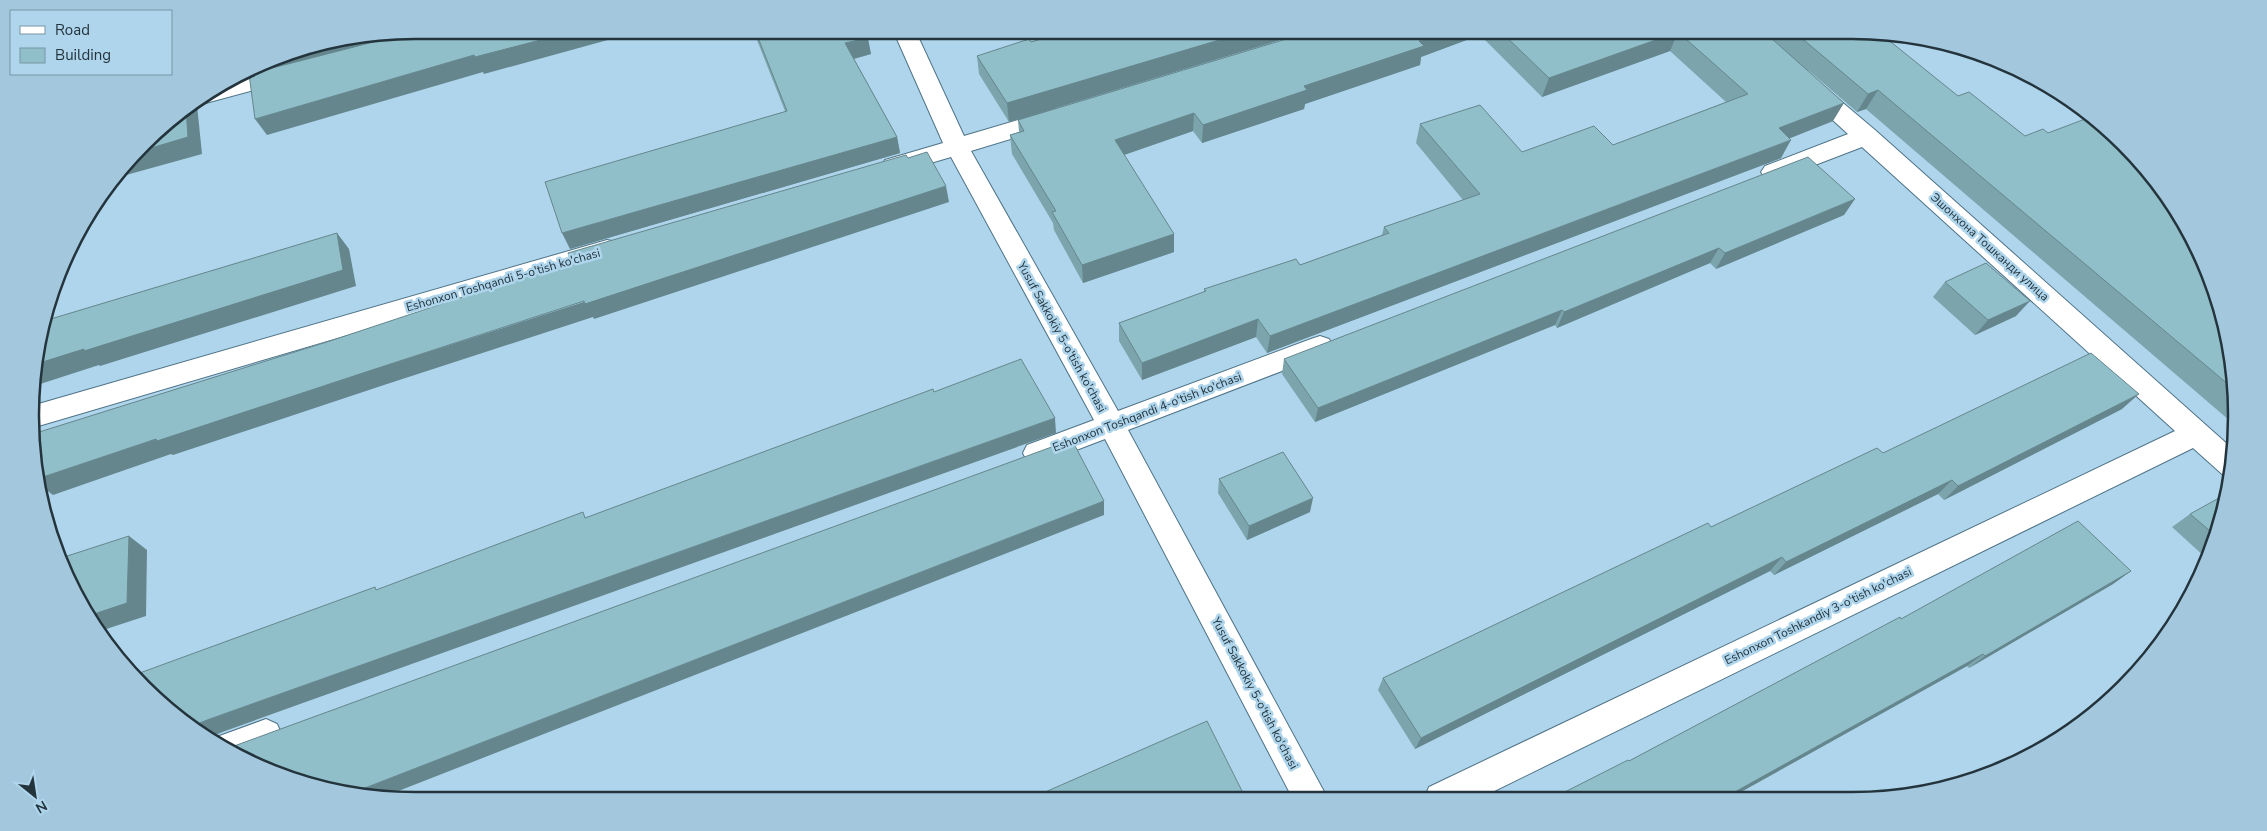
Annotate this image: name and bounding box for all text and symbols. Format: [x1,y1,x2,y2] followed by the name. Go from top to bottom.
[10,10,172,75] legend
[55,20,90,40] text: Road
[55,45,111,65] text: Building
[1927,189,2053,305] street label: Эшонхона Тошканди улица
[404,245,602,315] street label: Eshonxon Toshqandi 5-o'tish ko'chasi
[1013,258,1110,415] street label: Yusuf Sakkokiy 5-o'tish ko'chasi
[1050,368,1244,456] street label: Eshonxon Toshqandi 4-o'tish ko'chasi
[1722,564,1914,668] street label: Eshonxon Toshkandiy 3-o'tish ko'chasi
[1208,613,1302,772] street label: Yusuf Sakkokiy 5-o'tish ko'chasi
[10,771,60,821] north arrow
[32,796,51,818] text: N

